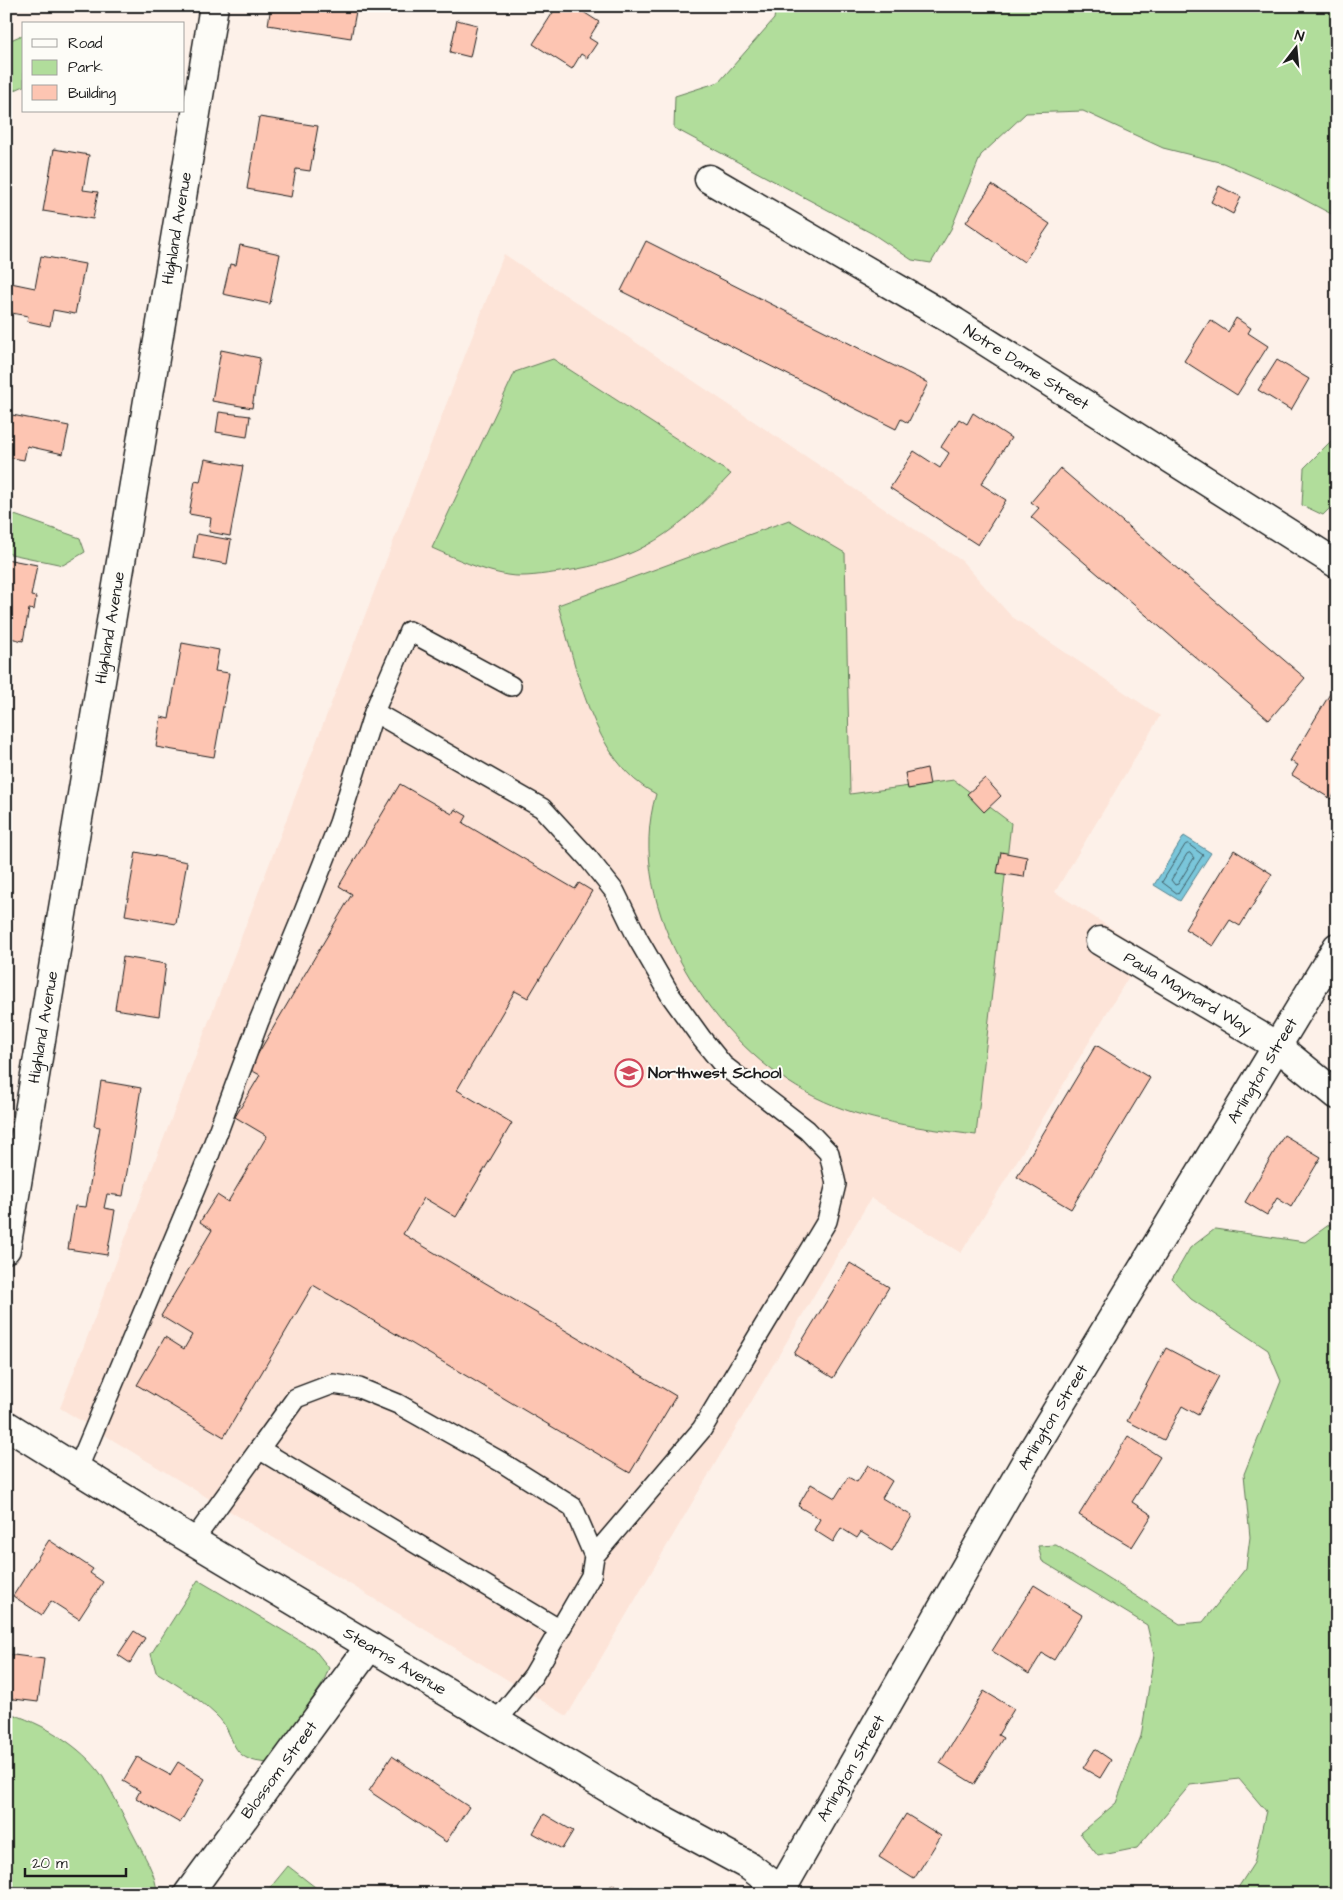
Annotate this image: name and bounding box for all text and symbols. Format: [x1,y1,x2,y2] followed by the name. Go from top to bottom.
[22,22,185,112] legend
[1270,22,1320,72] north arrow
[1292,26,1306,47] text: N
[68,33,103,54] text: Road
[68,57,103,78] text: Park
[68,83,116,105] text: Building
[157,170,197,286] street label: Highland Avenue
[959,319,1094,416] street label: Notre Dame Street
[90,569,130,685] street label: Highland Avenue
[1120,947,1256,1041] street label: Paula Maynard Way
[23,969,63,1085] street label: Highland Avenue
[1222,1013,1303,1127] street label: Arlington Street
[614,1058,644,1088] school or university icon: Northwest School
[648,1062,782,1084] place label: Northwest School
[1013,1360,1093,1474] street label: Arlington Street
[339,1622,451,1701] street label: Stearns Avenue
[812,1710,890,1825] street label: Arlington Street
[236,1716,323,1823] street label: Blossom Street
[25,1845,126,1877] scale bar
[32,1853,68,1874] text: 20 m

